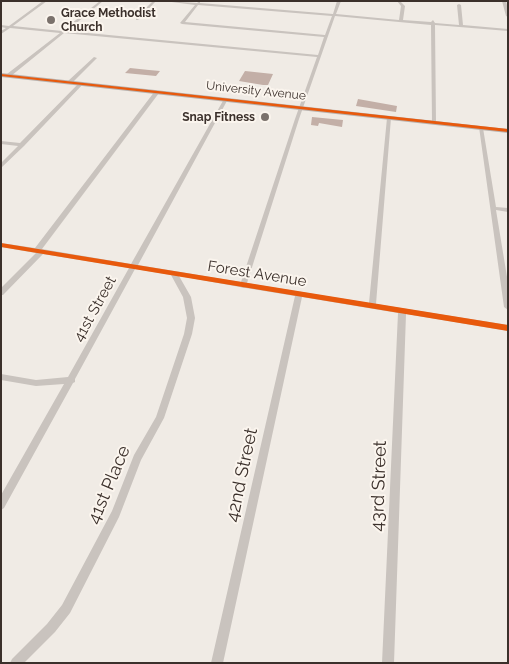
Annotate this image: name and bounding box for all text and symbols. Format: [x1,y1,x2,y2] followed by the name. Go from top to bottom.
[61,6,156,34] place label: Grace Methodist Church
[45,14,57,26] marker: Grace Methodist Church
[205,79,307,103] street label: University Avenue
[182,110,255,124] place label: Snap Fitness
[259,111,271,123] marker: Snap Fitness
[206,257,308,291] street label: Forest Avenue
[70,273,120,345] street label: 41st Street
[222,426,262,524] street label: 42nd Street
[367,440,391,532] street label: 43rd Street
[83,443,135,527] street label: 41st Place

